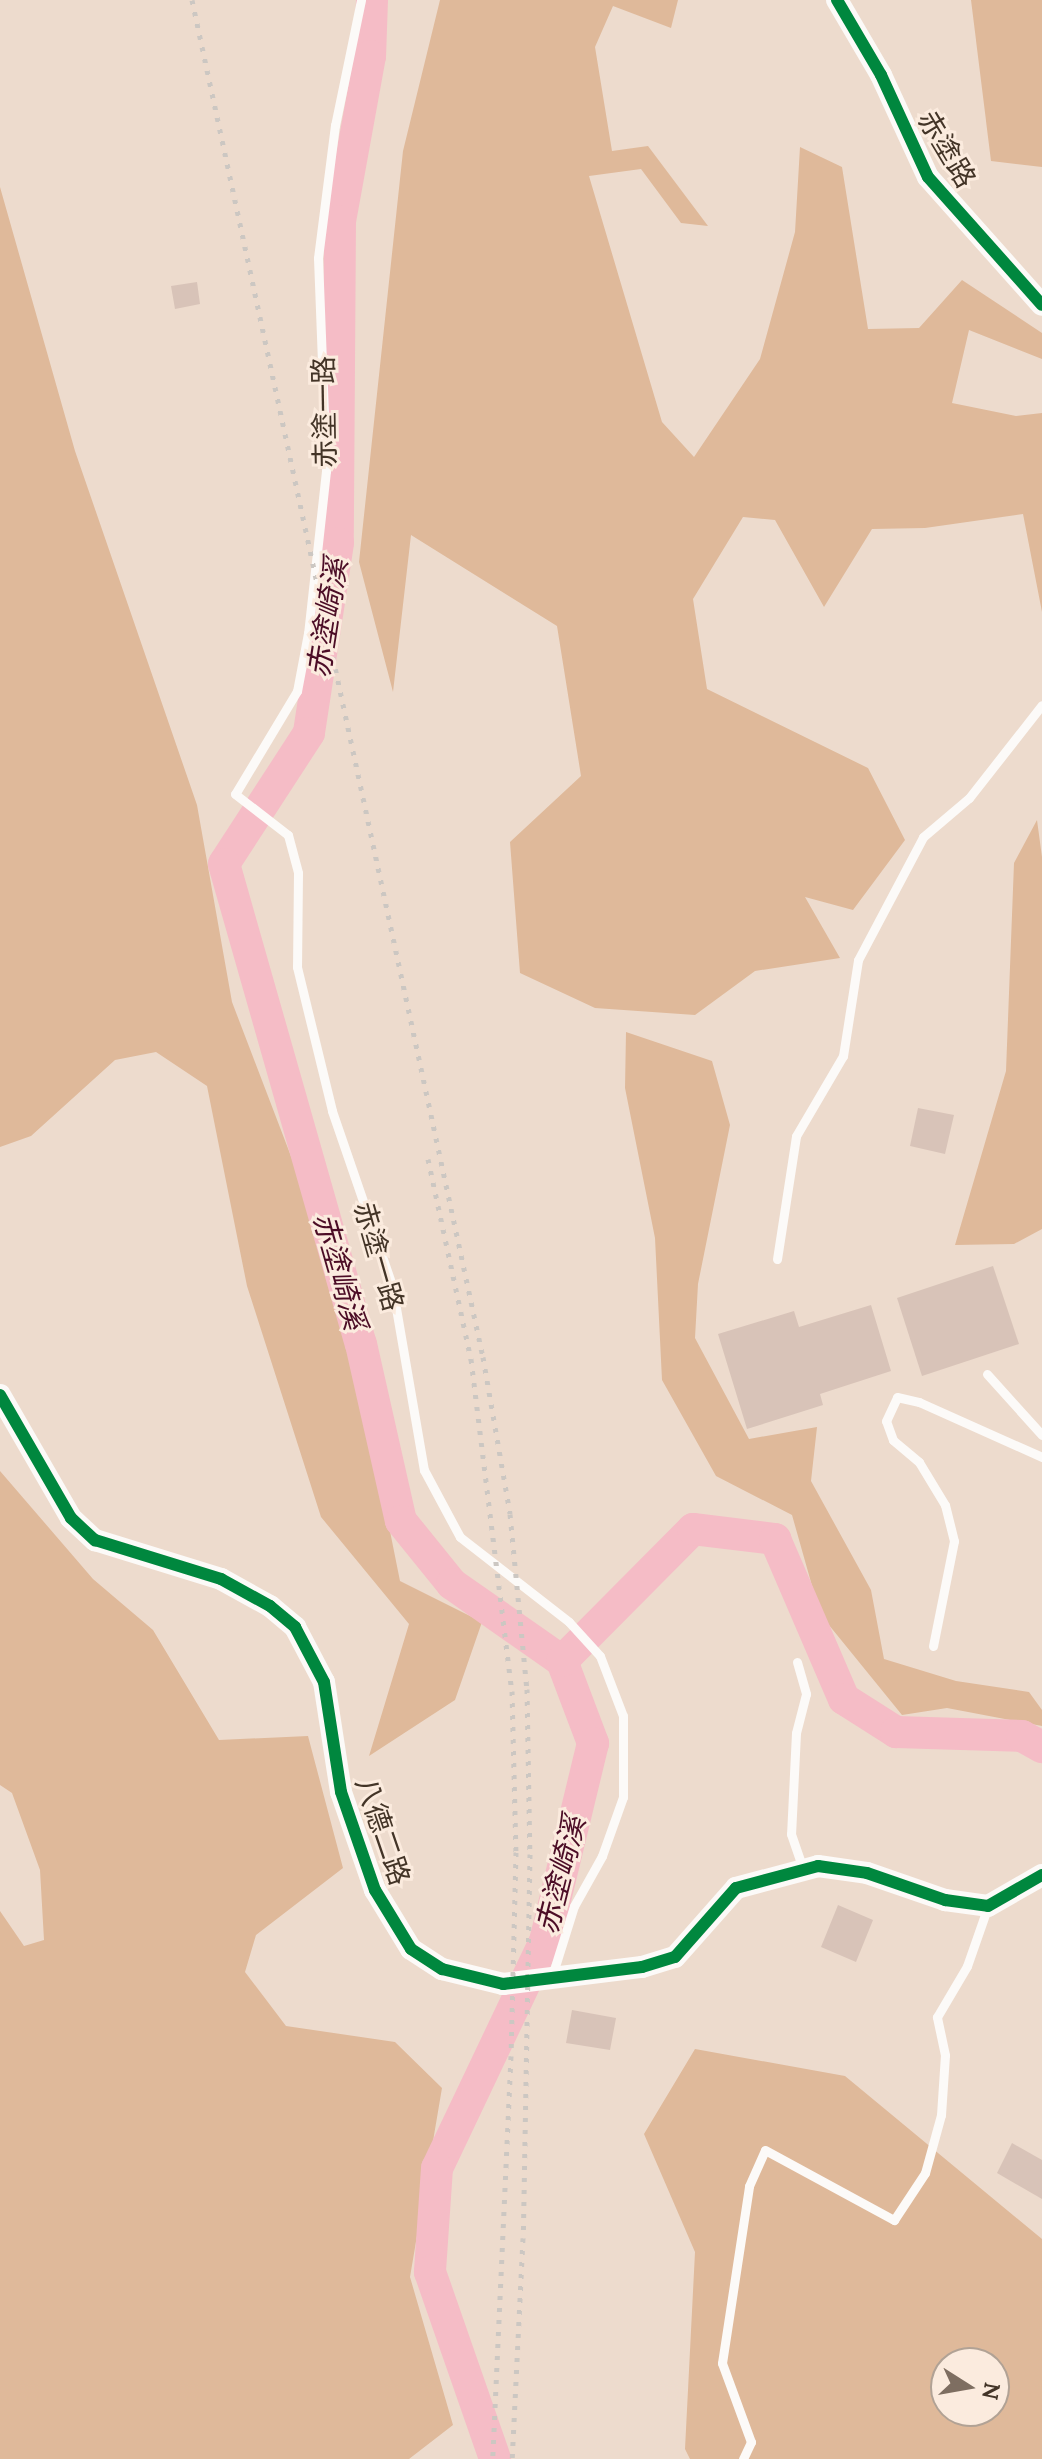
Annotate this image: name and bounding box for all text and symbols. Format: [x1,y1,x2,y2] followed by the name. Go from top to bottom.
[911,104,983,194] street label: 赤塗路
[306,356,342,468] street label: 赤塗一路
[300,556,354,680] water label: 赤塗崎溪
[347,1198,411,1314] street label: 赤塗一路
[306,1208,374,1334] water label: 赤塗崎溪
[349,1773,417,1889] street label: 八德二路
[528,1812,592,1938] water label: 赤塗崎溪
[930,2347,1010,2427] north arrow
[976,2380,1007,2402] text: N

